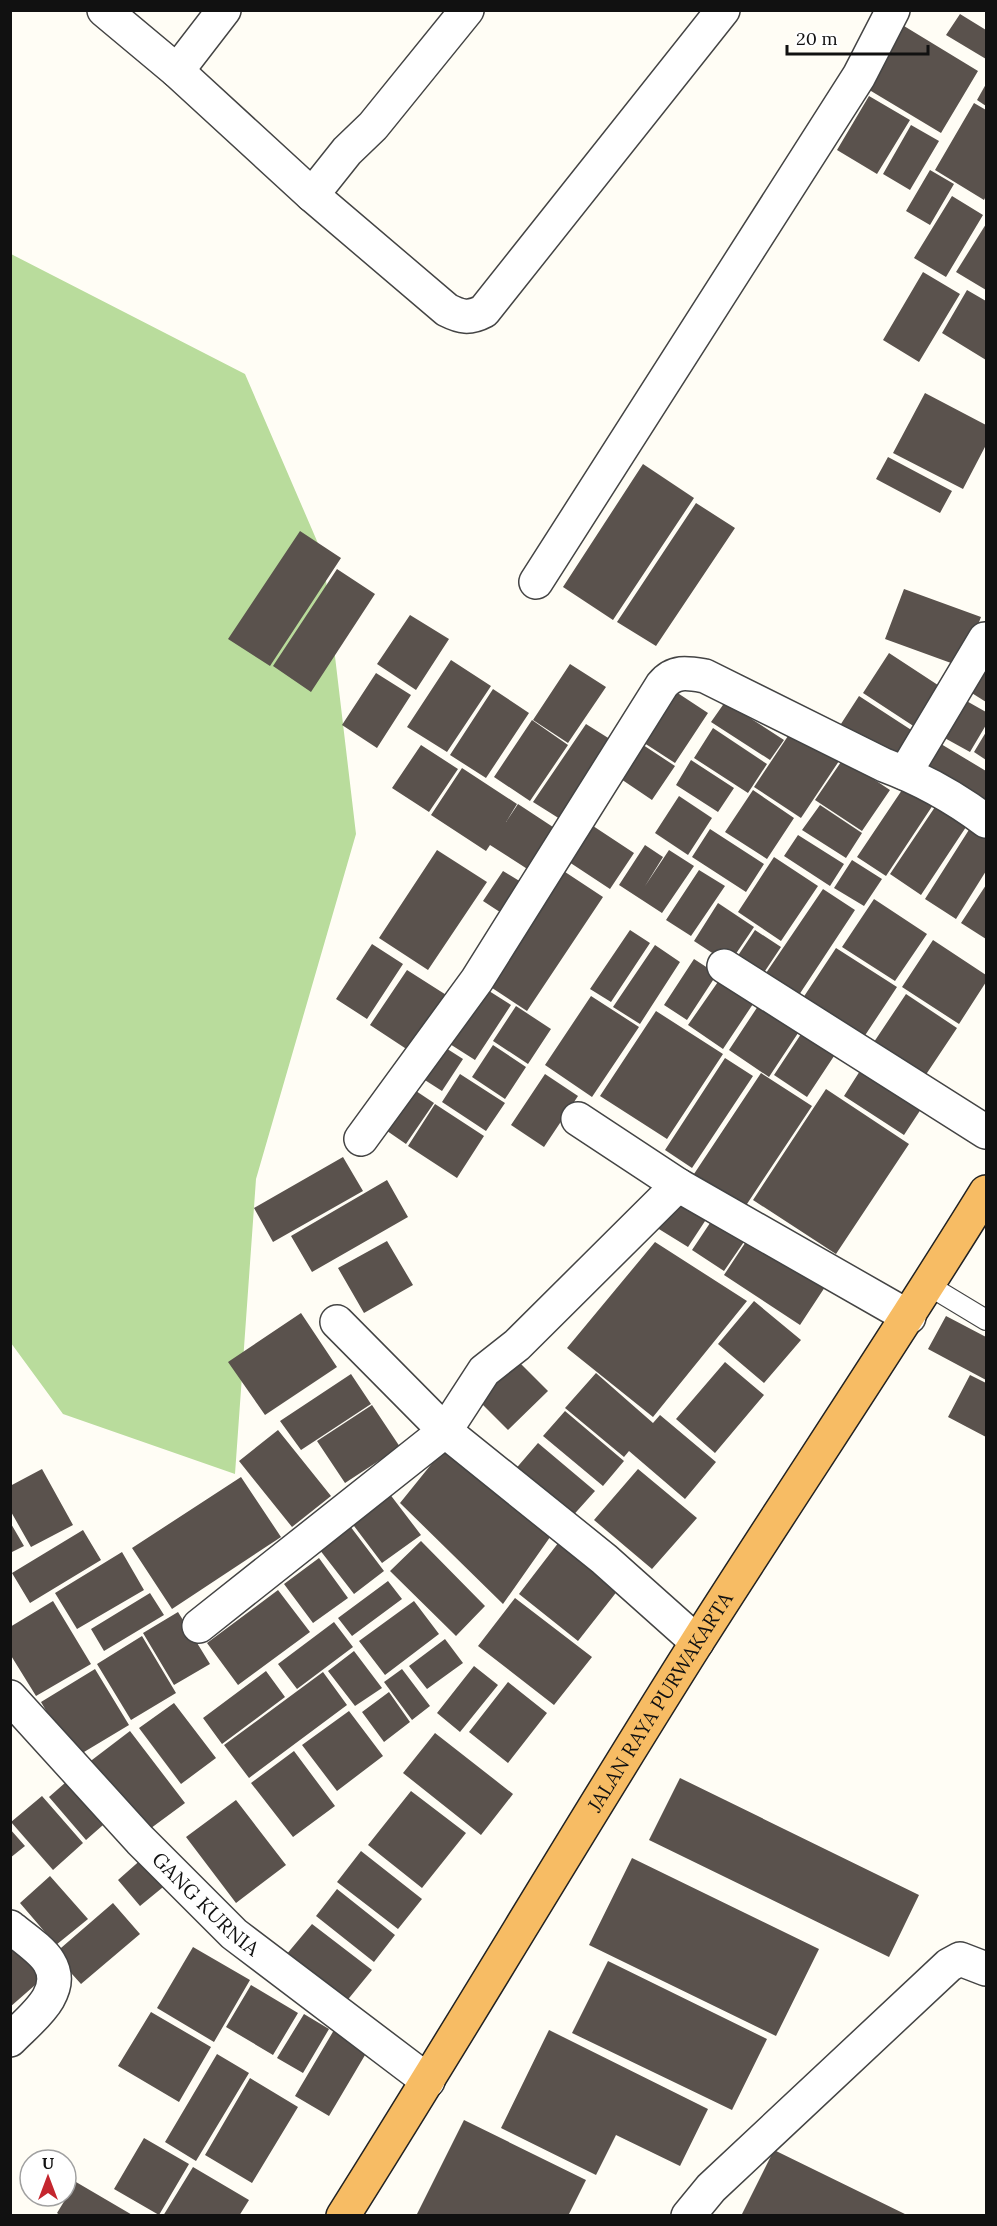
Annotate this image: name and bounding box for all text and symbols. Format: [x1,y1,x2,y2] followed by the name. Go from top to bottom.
[787,18,928,56] scale bar
[796,27,838,50] text: 20 m
[581,1587,738,1817] street label: JALAN RAYA PURWAKARTA
[147,1846,265,1961] street label: GANG KURNIA
[18,2148,78,2208] north arrow
[42,2153,54,2173] text: U

